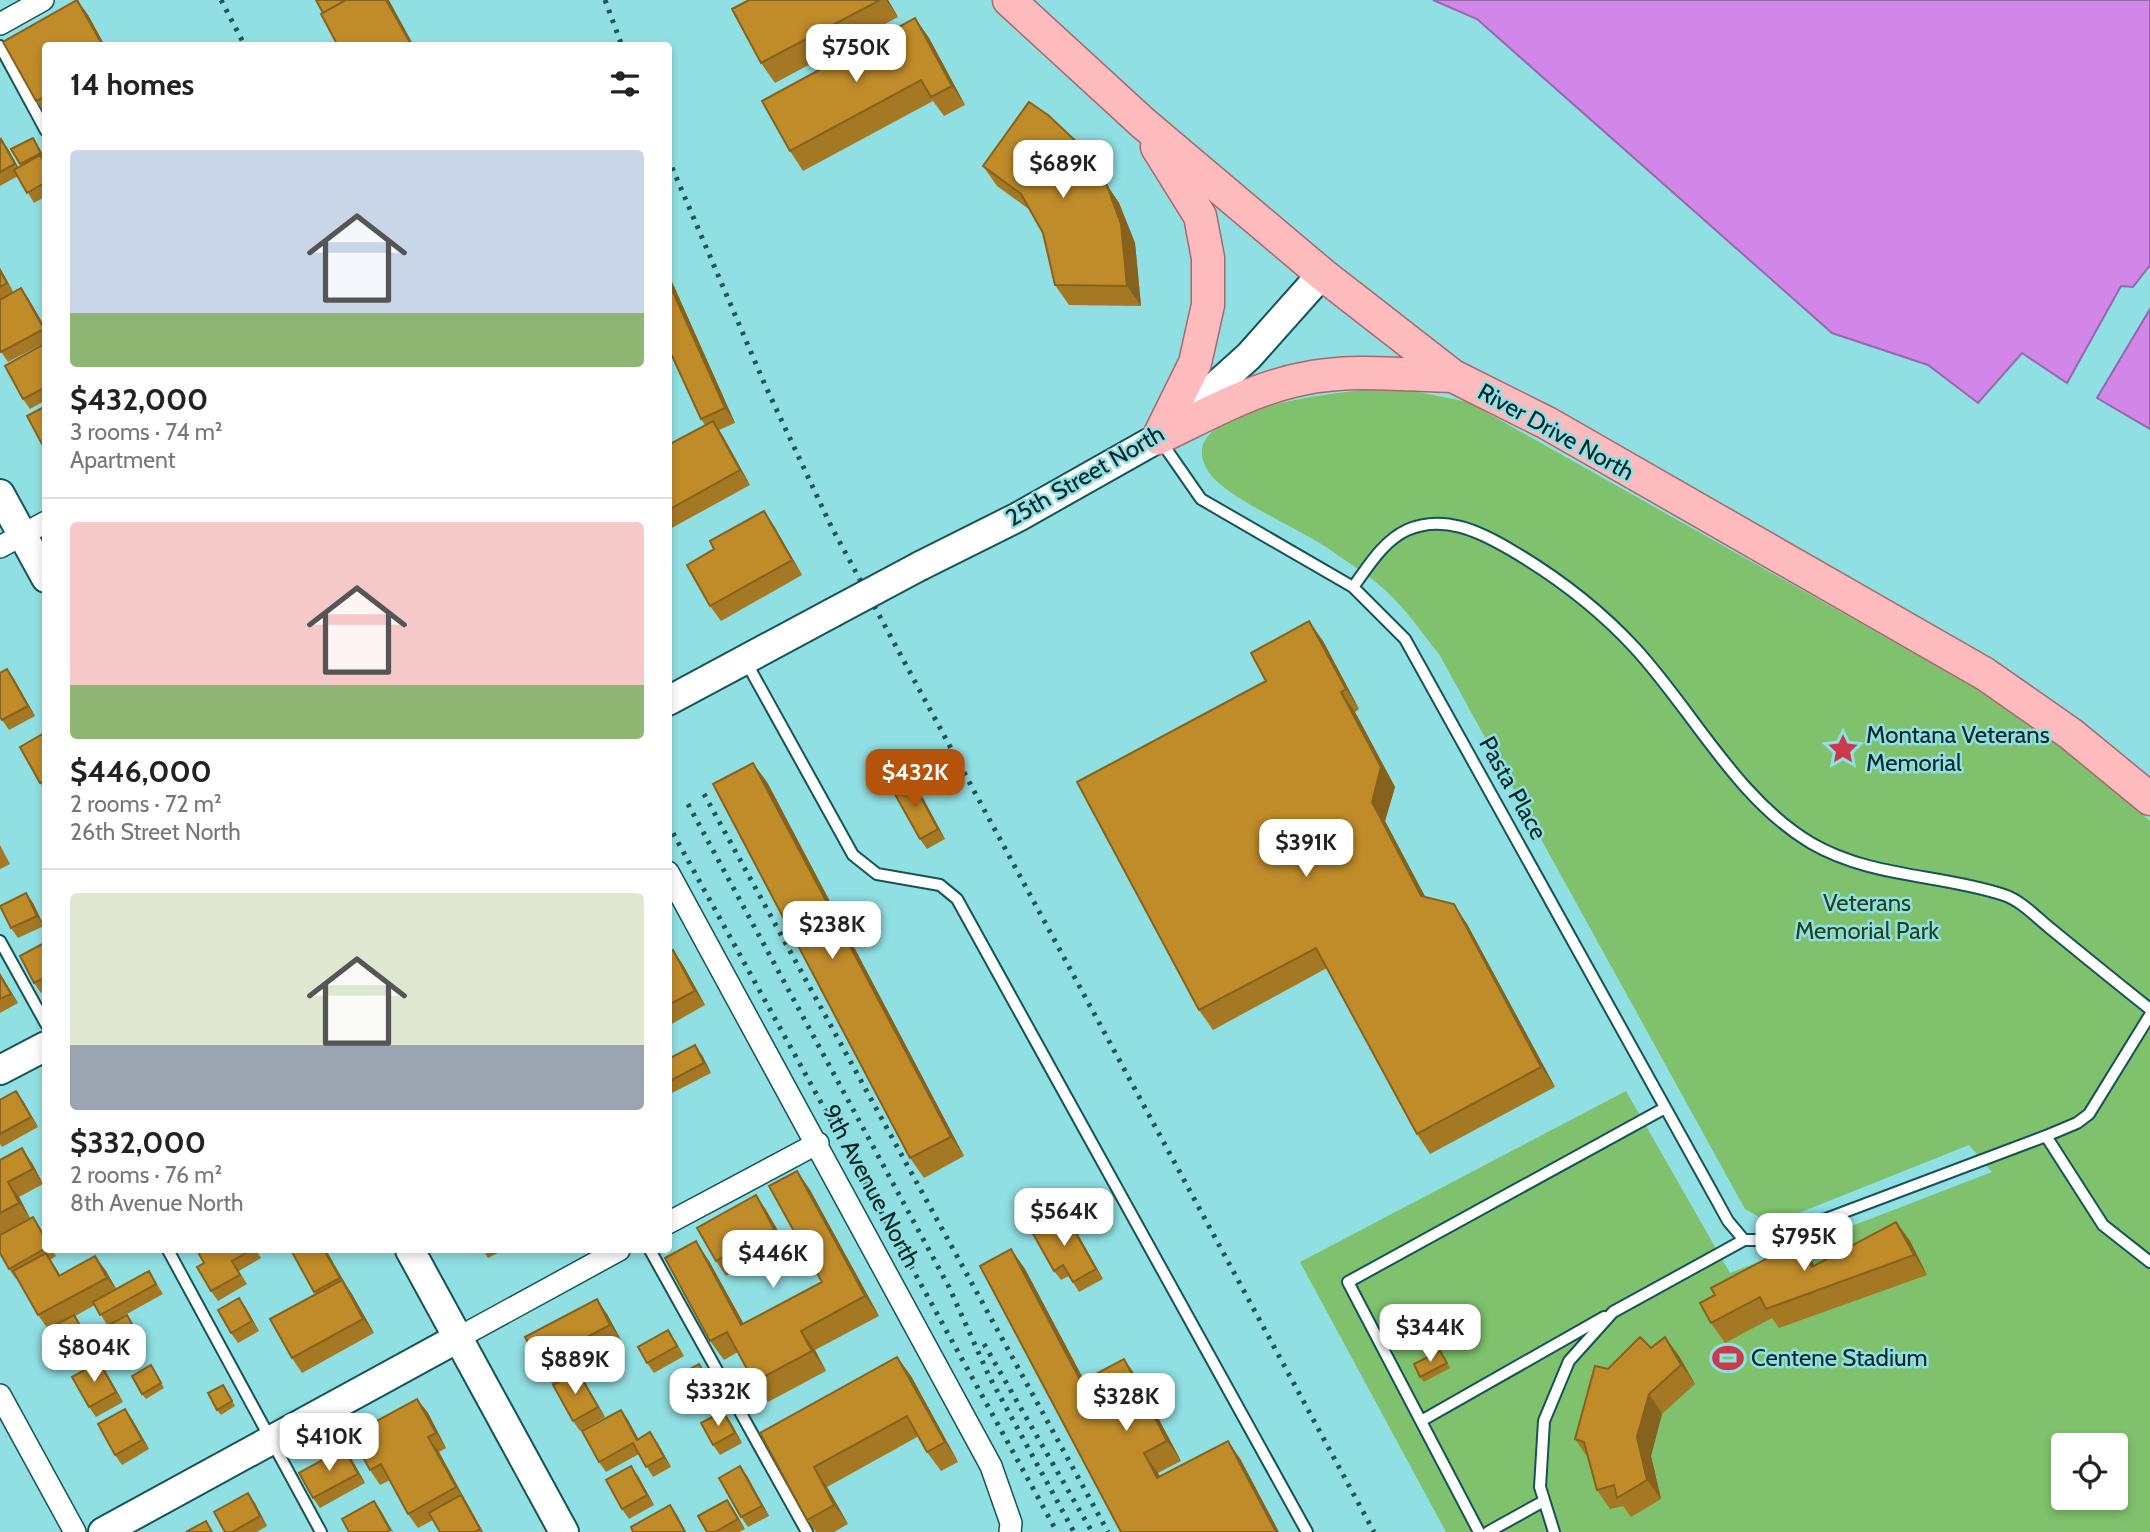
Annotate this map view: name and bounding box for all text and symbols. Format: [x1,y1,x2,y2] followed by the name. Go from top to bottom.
[807,24,905,84] pin: $750K
[822,33,890,61] text: $750K
[606,65,644,103] icon: filters
[70,66,194,103] text: 14 homes
[1014,140,1112,200] pin: $689K
[1029,149,1097,177] text: $689K
[294,195,420,321] icon: home
[1473,377,1639,486] street label: River Drive North
[70,381,208,418] text: $432,000
[70,418,222,446] text: 3 rooms · 74 m²
[1001,419,1169,533] street label: 25th Street North
[70,446,175,474] text: Apartment
[294,567,420,693] icon: home
[1866,720,2050,777] place label: Montana Veterans Memorial
[1473,731,1554,844] street label: Pasta Place
[1826,732,1860,766] place icon: Montana Veterans Memorial
[866,750,964,809] pin: $432K
[70,753,212,790] text: $446,000
[882,758,948,786] text: $432K
[70,790,222,818] text: 2 rooms · 72 m²
[70,818,241,846] text: 26th Street North
[1257,820,1355,879] pin: $391K
[1275,828,1337,856] text: $391K
[1795,888,1939,945] park label: Veterans Memorial Park
[783,902,881,961] pin: $238K
[799,910,865,938] text: $238K
[294,938,420,1064] icon: home
[816,1099,927,1272] street label: 9th Avenue North
[70,1124,206,1161] text: $332,000
[70,1161,222,1189] text: 2 rooms · 76 m²
[1015,1188,1113,1248] pin: $564K
[70,1189,243,1217] text: 8th Avenue North
[1030,1197,1098,1225] text: $564K
[1755,1214,1853,1273] pin: $795K
[1772,1222,1836,1250] text: $795K
[724,1230,822,1290] pin: $446K
[738,1239,808,1267] text: $446K
[1381,1304,1479,1364] pin: $344K
[1396,1313,1464,1341] text: $344K
[45,1324,143,1384] pin: $804K
[58,1333,130,1361] text: $804K
[526,1336,624,1396] pin: $889K
[1711,1341,1745,1375] sports icon: Centene Stadium
[1751,1343,1928,1372] place label: Centene Stadium
[541,1345,609,1373] text: $889K
[669,1368,767,1428] pin: $332K
[1077,1374,1175,1433] pin: $328K
[686,1377,750,1405] text: $332K
[1093,1382,1159,1410] text: $328K
[280,1414,378,1473] pin: $410K
[296,1422,362,1450] text: $410K
[2051,1433,2128,1510] map controls
[2051,1433,2128,1510] button: locate

